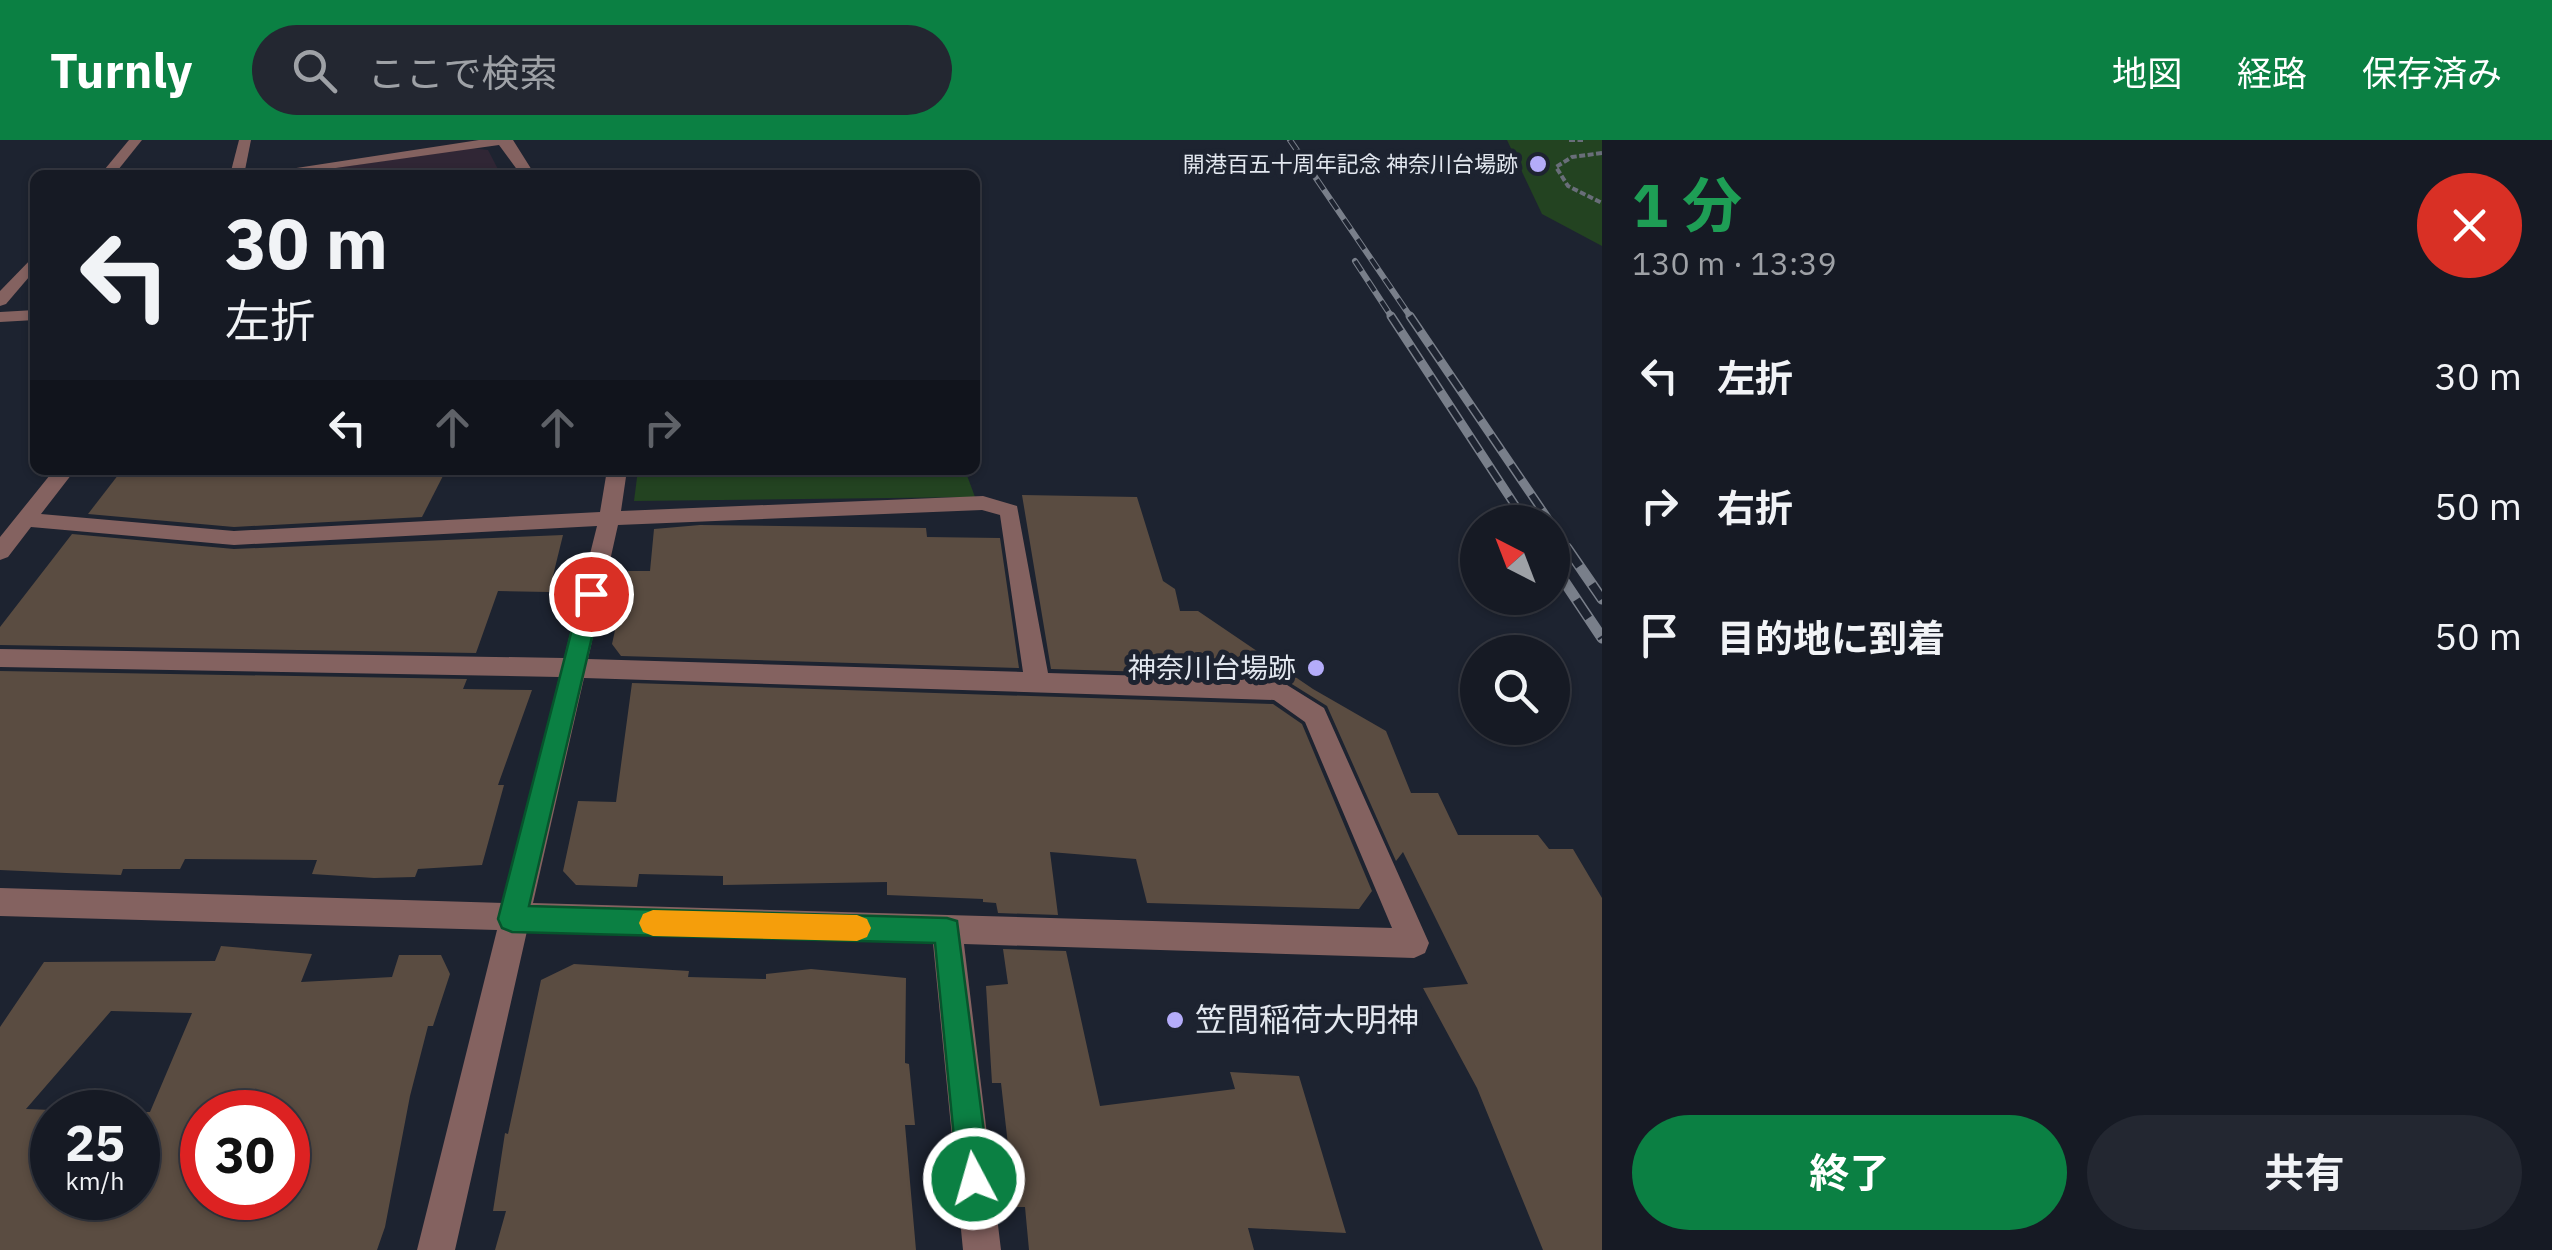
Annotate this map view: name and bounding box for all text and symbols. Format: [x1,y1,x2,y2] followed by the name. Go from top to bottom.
[252,25,952,115] search box
[50,39,192,101] text: Turnly
[287,43,342,98] icon: search
[367,48,557,97] text: ここで検索
[2112,50,2182,96] text: 地図
[2237,50,2307,96] text: 経路
[2362,50,2502,96] text: 保存済み
[1183,149,1518,178] place label: 開港百五十周年記念 神奈川台場跡
[1527,153,1549,175] marker: 開港百五十周年記念 神奈川台場跡
[1632,165,1742,244] text: 1 分
[2417,173,2522,278] button: close
[225,197,388,288] text: 30 m
[60,210,190,340] icon: left
[1632,242,1837,284] text: 130 m · 13:39
[225,291,315,349] text: 左折
[1632,348,1687,403] icon: left
[2434,351,2522,400] text: 30 m
[1717,353,1793,402] text: 左折
[320,400,375,455] icon: left
[425,400,480,455] icon: ahead
[530,400,585,455] icon: ahead
[635,400,690,455] icon: right
[1632,478,1687,533] icon: right
[2434,481,2522,530] text: 50 m
[1717,483,1793,532] text: 右折
[1460,505,1570,615] north arrow
[1460,505,1570,745] map controls
[549,552,634,637] pin
[564,567,619,622] icon: arrive
[1632,608,1687,663] icon: arrive
[2434,611,2522,660] text: 50 m
[1717,613,1945,662] text: 目的地に到着
[1460,635,1570,745] button: search
[1128,649,1296,686] place label: 神奈川台場跡
[1305,657,1327,679] marker: 神奈川台場跡
[1195,998,1419,1040] place label: 笠間稲荷大明神
[1164,1009,1186,1031] marker: 笠間稲荷大明神
[180,1090,310,1220] speed limit sign: 30
[65,1110,125,1175] text: 25
[1632,1115,2067,1230] button: 終了
[2087,1115,2522,1230] button: 共有
[922,1127,1026,1231] position arrow
[66,1164,124,1197] text: km/h

